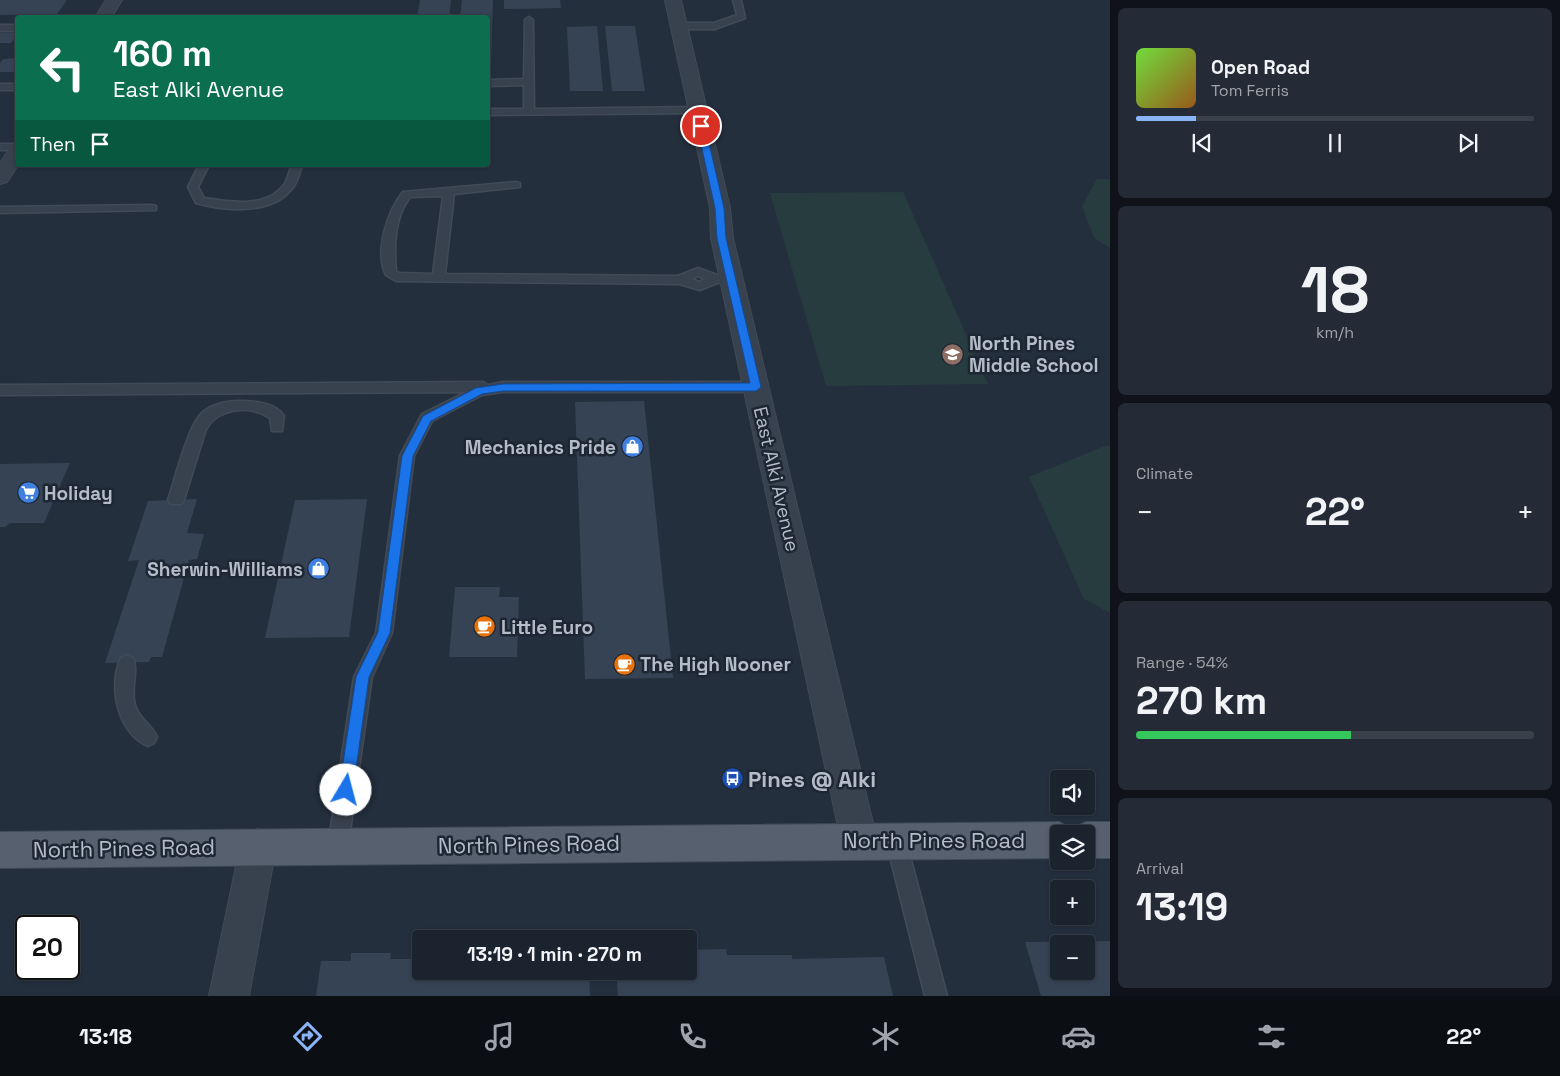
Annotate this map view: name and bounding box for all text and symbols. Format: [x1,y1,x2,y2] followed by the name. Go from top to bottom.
[113,32,212,76] text: 160 m
[30,35,95,100] icon: left
[1211,55,1310,80] text: Open Road
[113,75,284,103] text: East Alki Avenue
[1211,80,1289,101] text: Tom Ferris
[680,105,722,147] pin
[687,112,715,140] icon: arrive
[1188,129,1216,157] icon: previous
[1321,129,1349,157] icon: pause
[1454,129,1482,157] icon: next
[86,130,114,158] icon: arrive
[30,132,76,157] text: Then
[1301,248,1369,331] text: 18
[1316,322,1354,343] text: km/h
[969,331,1099,378] place label: North Pines Middle School
[941,342,965,366] school or university icon: North Pines Middle School
[748,404,805,554] street label: East Alki Avenue
[465,435,616,460] place label: Mechanics Pride
[620,435,644,459] shop icon: Mechanics Pride
[1136,463,1193,484] text: Climate
[16,481,40,505] supermarket icon: Holiday
[44,481,113,506] place label: Holiday
[1305,488,1365,536] text: 22°
[1136,494,1153,530] text: −
[1517,494,1534,530] text: +
[147,557,303,582] place label: Sherwin-Williams
[307,557,331,581] shop icon: Sherwin-Williams
[473,615,497,639] cafe icon: Little Euro
[501,615,593,640] place label: Little Euro
[612,652,636,676] cafe icon: The High Nooner
[640,652,791,677] place label: The High Nooner
[1136,652,1228,673] text: Range · 54%
[1136,677,1267,725] text: 270 km
[319,763,371,815] position arrow
[748,765,876,793] place label: Pines @ Alki
[720,767,744,791] bus stop icon: Pines @ Alki
[1050,770,1095,980] map controls
[1050,770,1095,815] button: sound
[1050,825,1095,870] button: layers
[843,826,1025,854] street label: North Pines Road
[438,828,620,860] street label: North Pines Road
[33,832,215,864] street label: North Pines Road
[1136,858,1184,879] text: Arrival
[1050,880,1095,925] button: +
[1136,883,1228,931] text: 13:19
[15,915,80,980] speed limit sign: 20
[1050,935,1095,980] button: −
[467,942,642,967] text: 13:19 · 1 min · 270 m
[290,1019,325,1054] icon: directions
[482,1019,517,1054] icon: music
[675,1019,710,1054] icon: phone
[868,1019,903,1054] icon: climate
[1061,1019,1096,1054] icon: car
[1254,1019,1289,1054] icon: filters
[79,1022,132,1050] text: 13:18
[1446,1022,1481,1050] text: 22°

